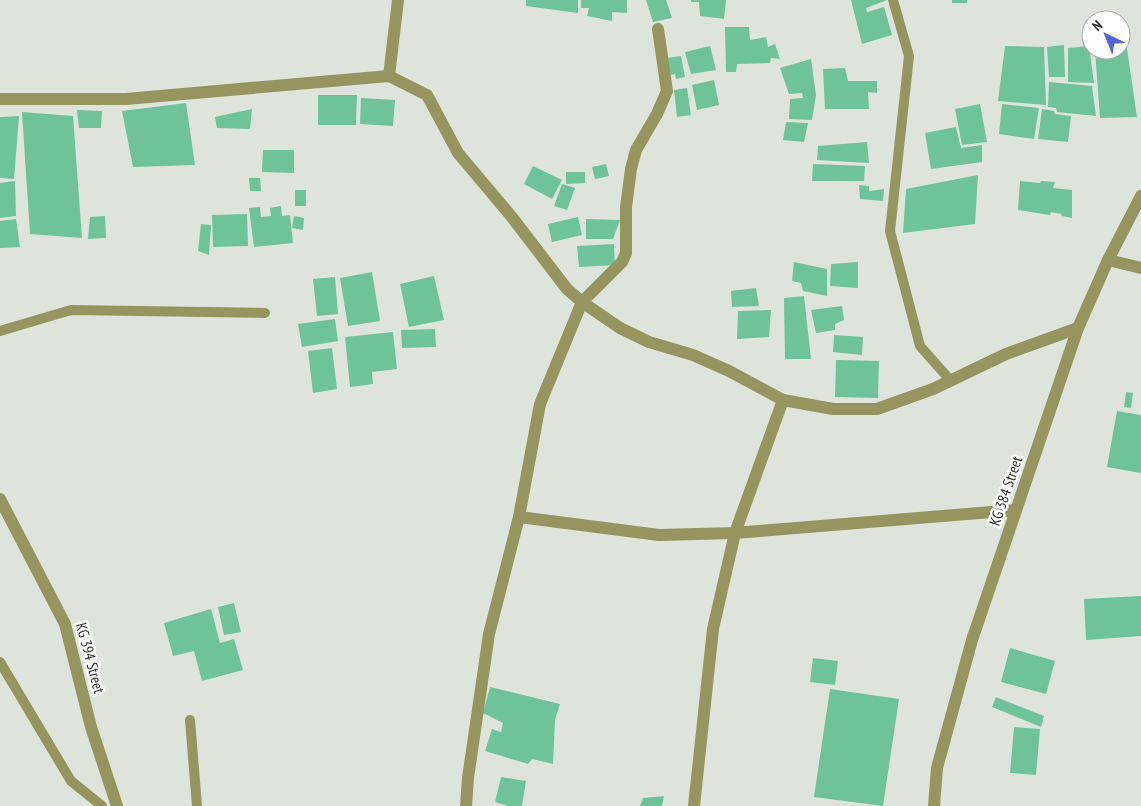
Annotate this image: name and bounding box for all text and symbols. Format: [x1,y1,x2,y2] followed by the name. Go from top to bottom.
[1081,10,1131,60] north arrow
[1088,16,1106,35] text: N
[985,454,1026,528] street label: KG 384 Street
[72,621,109,695] street label: KG 394 Street

